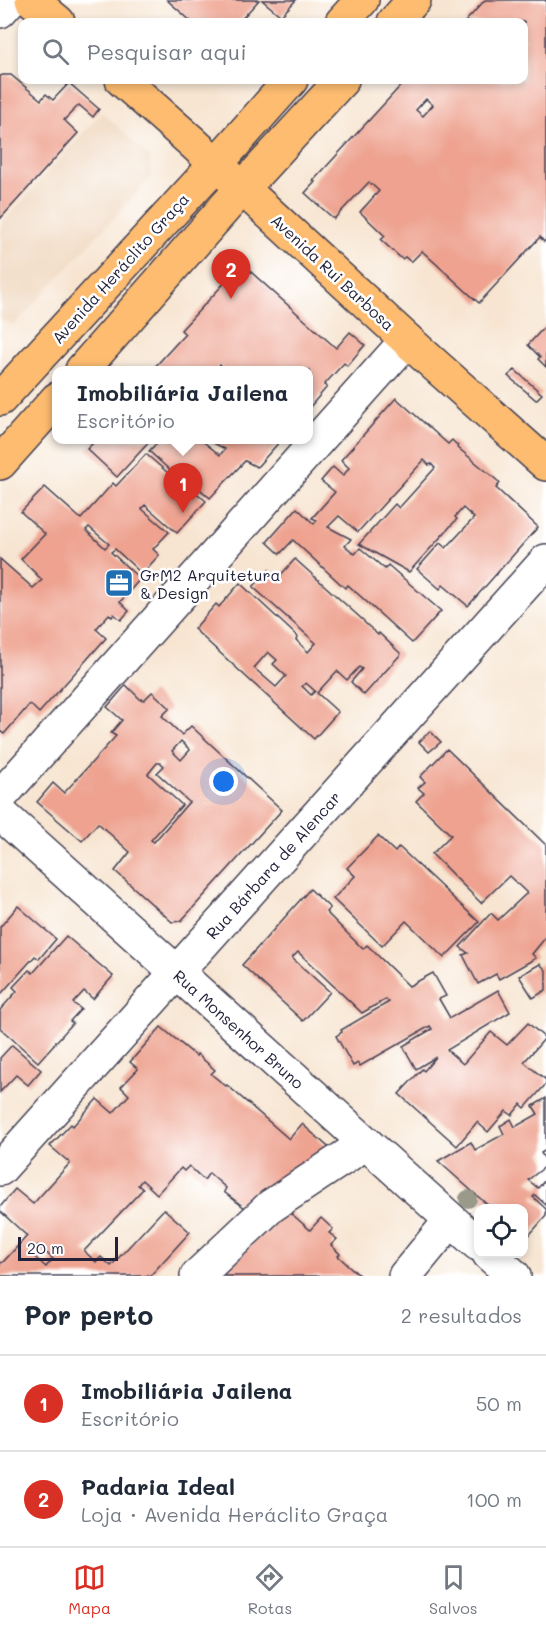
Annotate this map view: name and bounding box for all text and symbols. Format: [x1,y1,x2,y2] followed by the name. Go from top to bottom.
[18,18,528,84] search box
[39,35,72,68] icon: search
[87,37,247,66] text: Pesquisar aqui
[47,188,193,348] street label: Avenida Heráclito Graça
[267,209,399,335] street label: Avenida Rui Barbosa
[212,250,250,299] pin: 2
[52,366,313,444] popup
[77,378,288,407] text: Imobiliária Jailena
[77,407,175,433] text: Escritório
[164,464,202,513] pin: 1
[140,564,280,603] place label: GrM2 Arquitetura & Design
[103,567,135,599] office icon: GrM2 Arquitetura & Design
[209,767,238,796] your location
[201,787,345,943] street label: Rua Bárbara de Alencar
[169,965,309,1093] street label: Rua Monsenhor Bruno
[474,1204,528,1258] map controls
[474,1204,528,1258] button: locate
[18,1234,118,1262] scale bar
[27,1237,64,1258] text: 20 m
[24,1298,153,1332] text: Por perto
[401,1302,522,1328] text: 2 resultados
[81,1376,292,1405] text: Imobiliária Jailena
[39,1390,48,1416] text: 1
[476,1390,522,1416] text: 50 m
[81,1405,179,1431] text: Escritório
[81,1472,235,1501] text: Padaria Ideal
[38,1486,49,1512] text: 2
[466,1486,522,1512] text: 100 m
[81,1501,388,1527] text: Loja · Avenida Heráclito Graça
[68,1561,111,1618] tab: Mapa
[248,1561,292,1618] tab: Rotas
[429,1561,478,1618] tab: Salvos

